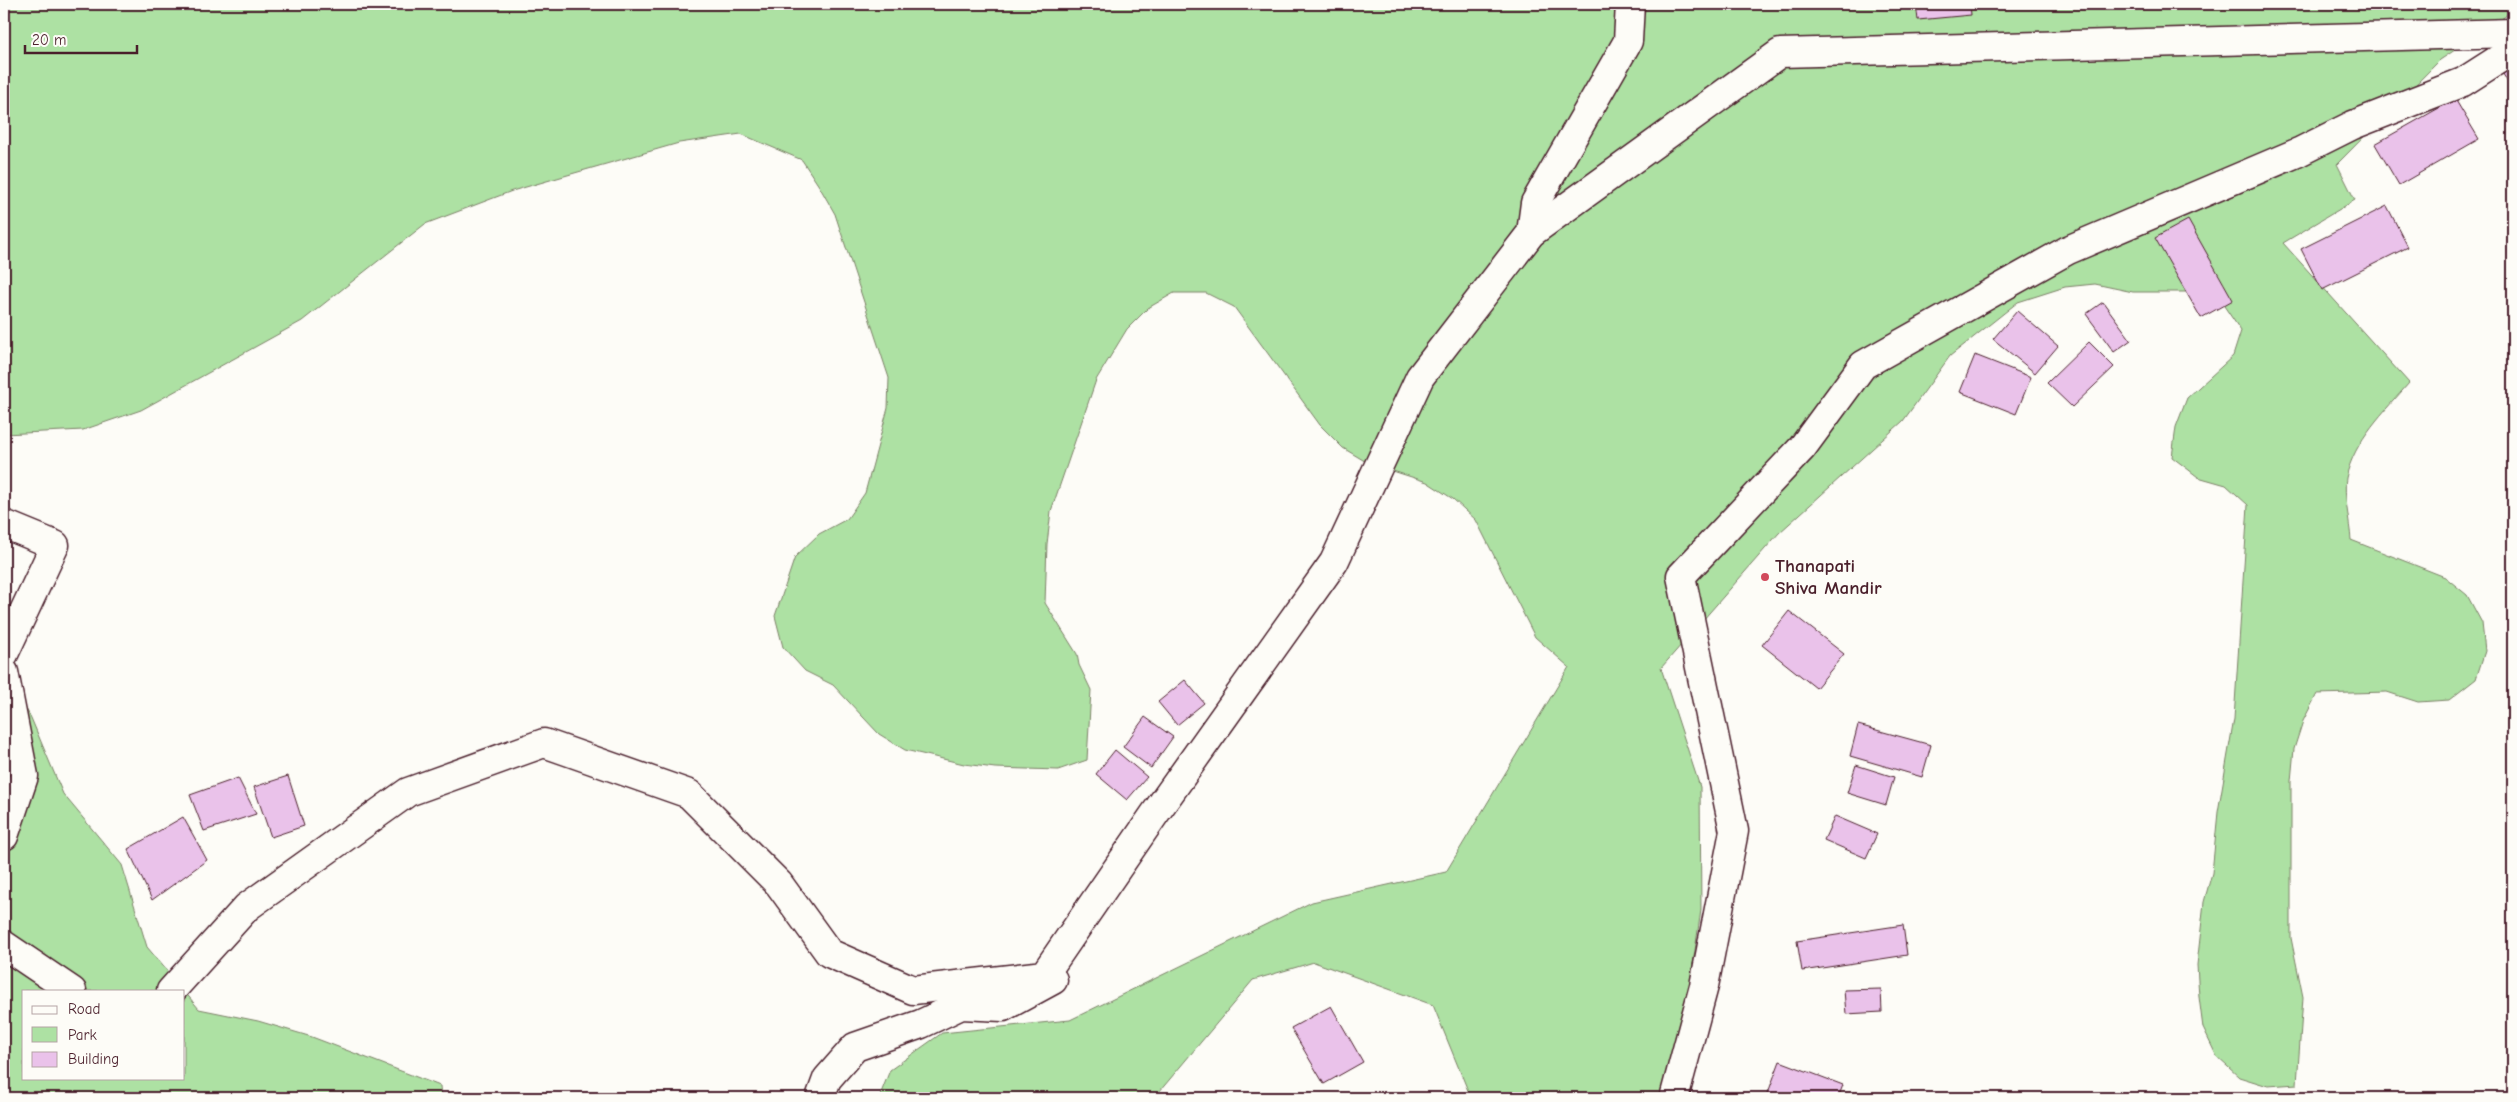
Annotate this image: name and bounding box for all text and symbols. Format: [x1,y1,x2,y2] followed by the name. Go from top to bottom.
[25,22,138,54] scale bar
[32,31,66,49] text: 20 m
[1775,555,1882,599] place label: Thanapati Shiva Mandir
[1759,571,1771,583] marker: Thanapati Shiva Mandir
[22,990,185,1080] legend
[68,1000,100,1018] text: Road
[68,1026,97,1044] text: Park
[68,1050,119,1068] text: Building

